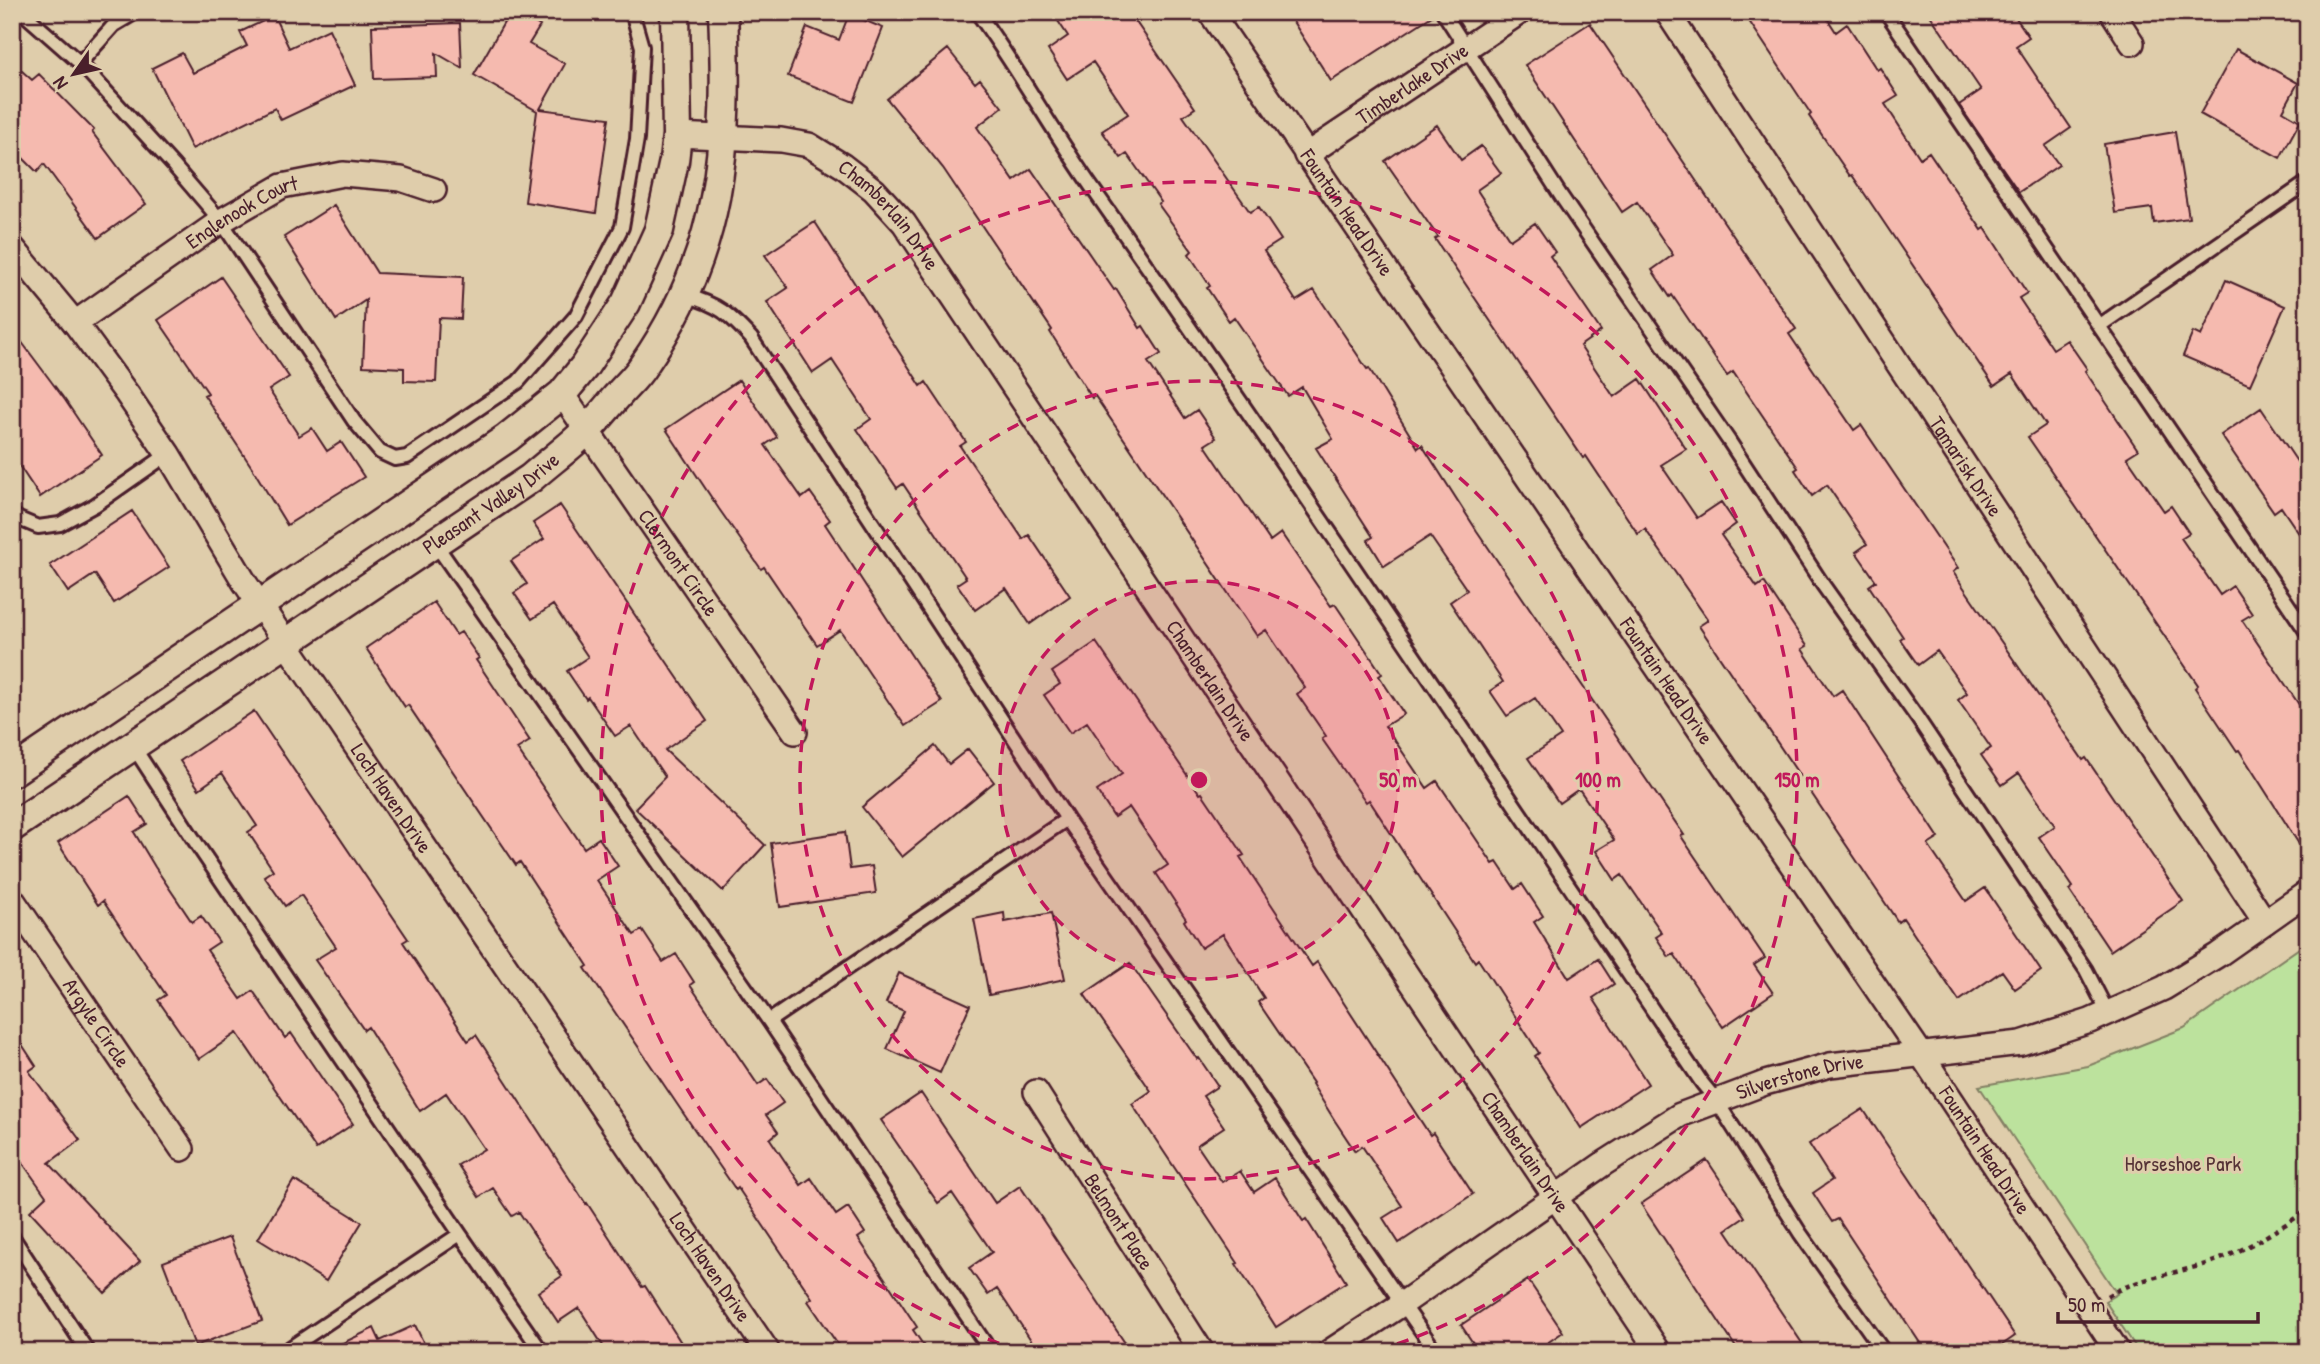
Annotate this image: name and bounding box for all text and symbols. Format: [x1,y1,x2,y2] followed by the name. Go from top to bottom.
[1350,36,1474,131] street label: Timberlake Drive
[38,38,108,108] north arrow
[46,72,74,95] text: N
[1293,142,1401,282] street label: Fountain Head Drive
[832,152,946,276] street label: Chamberlain Drive
[180,168,301,255] street label: Englenook Court
[1923,410,2010,522] street label: Tamarisk Drive
[416,445,565,561] street label: Pleasant Valley Drive
[632,503,726,622] street label: Clermont Circle
[1613,611,1721,750] street label: Fountain Head Drive
[1159,614,1262,747] street label: Chamberlain Drive
[344,737,439,859] street label: Loch Haven Drive
[1379,765,1417,794] text: 50 m
[1575,765,1621,794] text: 100 m
[1774,765,1820,794] text: 150 m
[1187,768,1211,792] centre of rings
[56,973,137,1073] street label: Argyle Circle
[1732,1046,1865,1107] street label: Silverstone Drive
[1932,1080,2038,1220] street label: Fountain Head Drive
[1475,1085,1577,1218] street label: Chamberlain Drive
[2125,1149,2242,1178] park label: Horseshoe Park
[1078,1168,1161,1275] street label: Belmont Place
[663,1206,758,1327] street label: Loch Haven Drive
[2058,1280,2257,1324] scale bar
[2068,1290,2105,1319] text: 50 m

